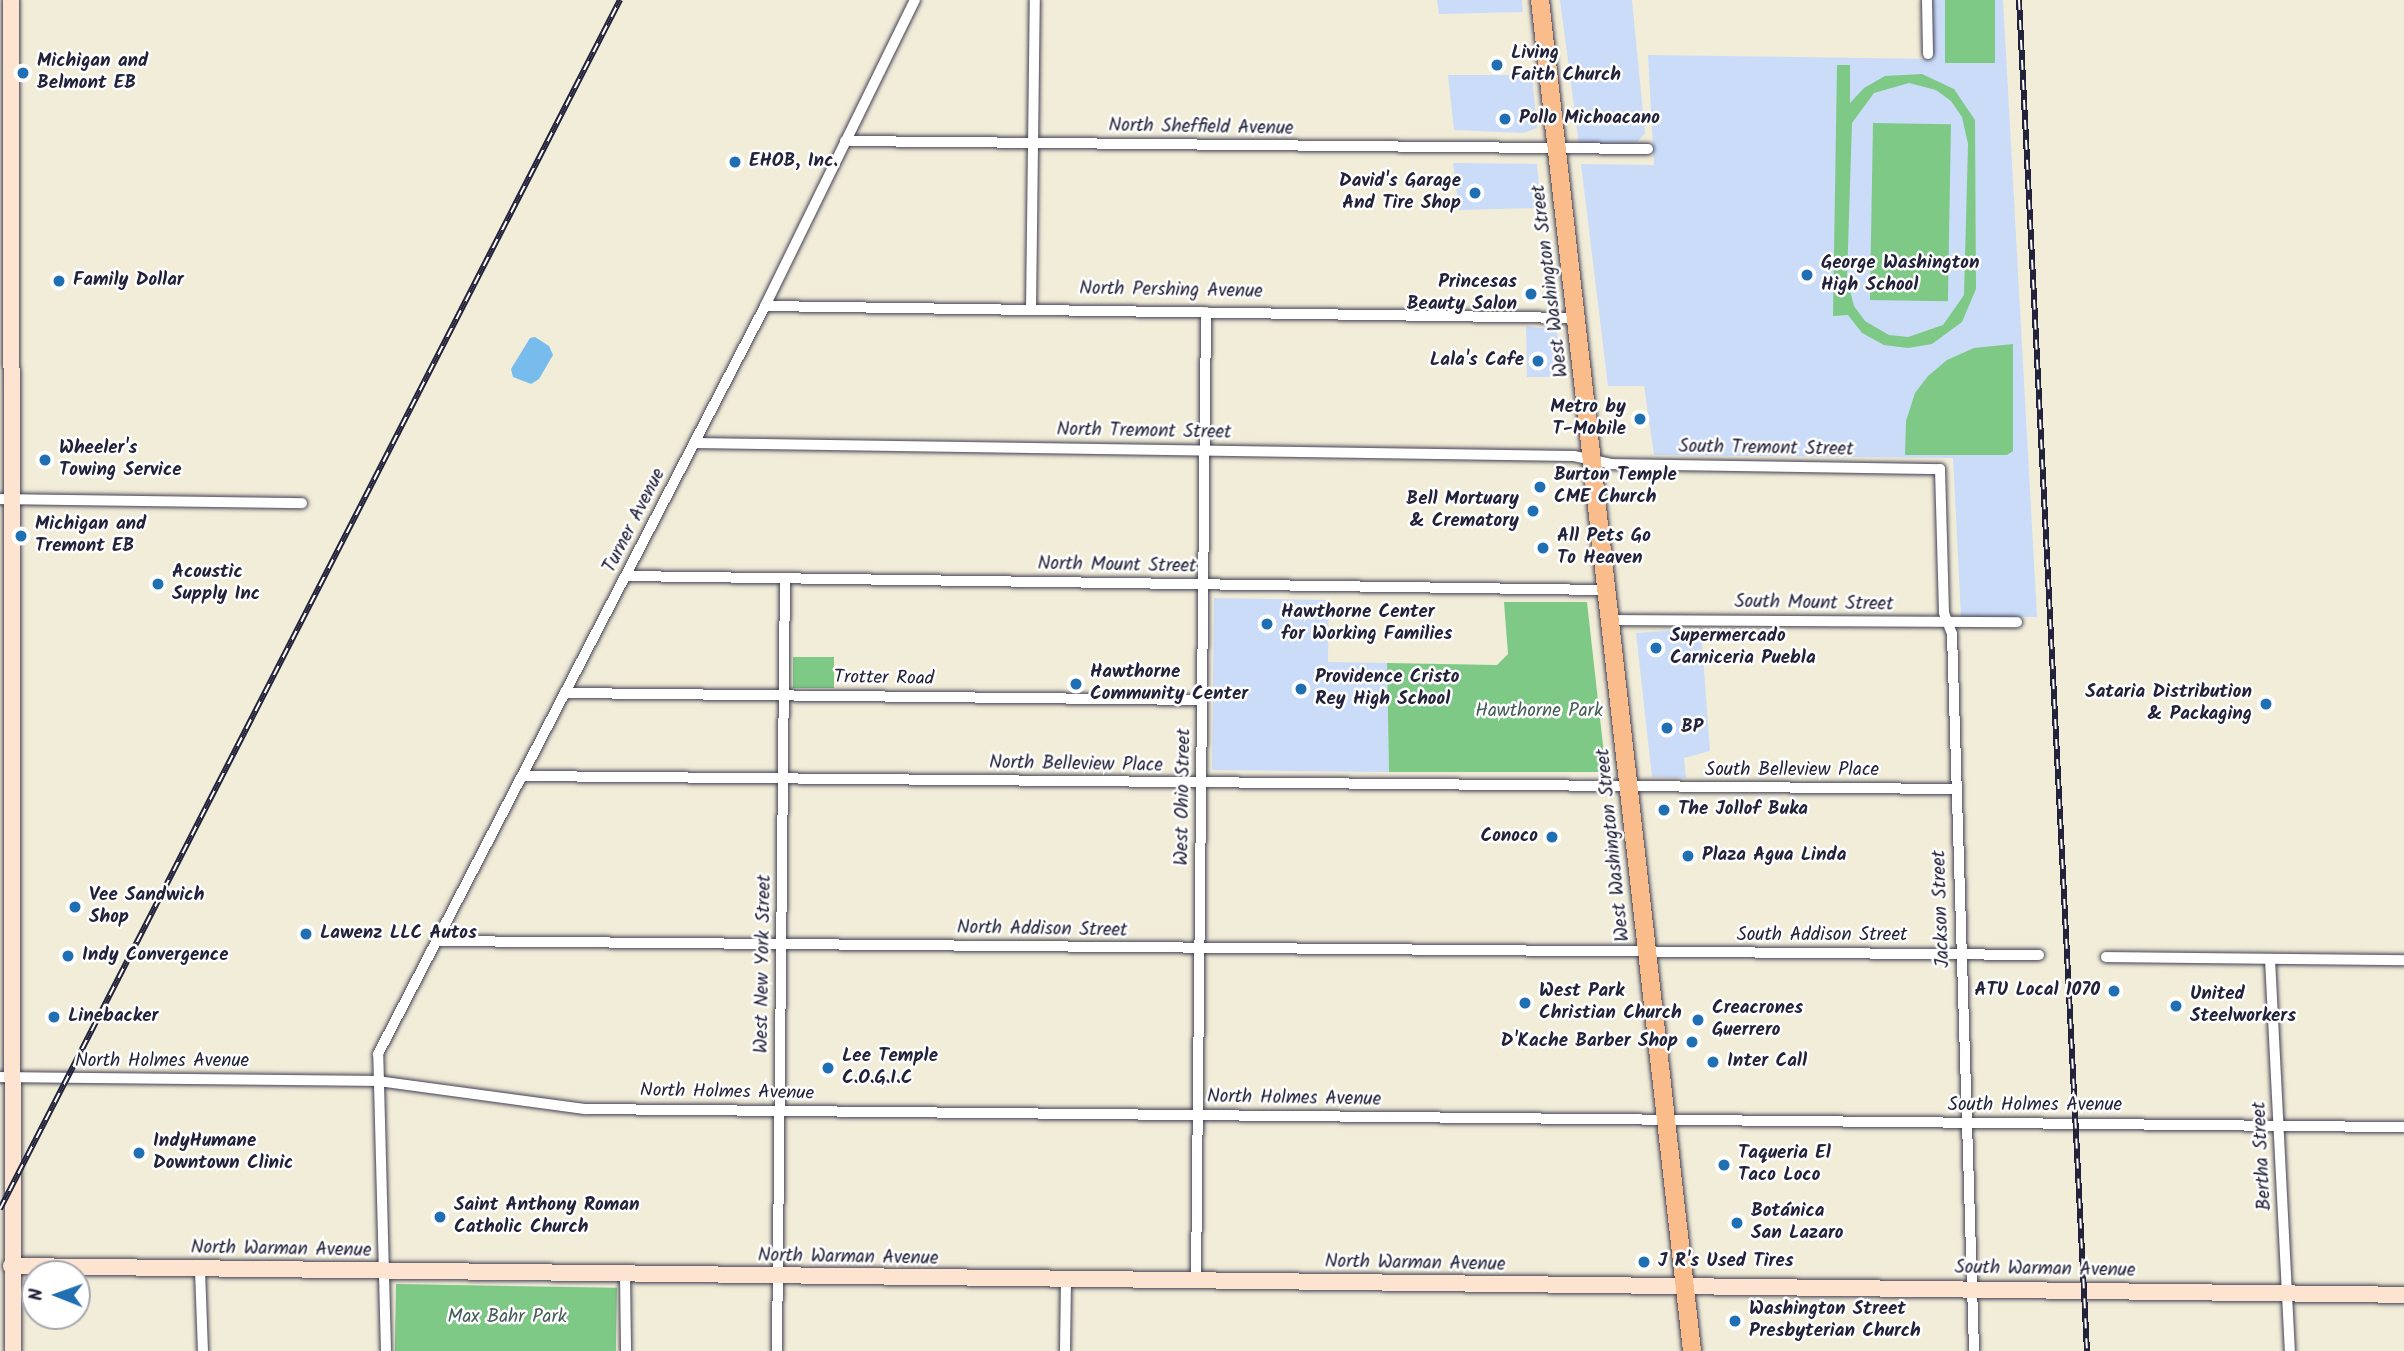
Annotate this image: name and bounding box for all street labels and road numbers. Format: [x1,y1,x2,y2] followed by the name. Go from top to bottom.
[1108,115,1294,141] street label: North Sheffield Avenue
[1528,183,1574,379] street label: West Washington Street
[1079,278,1263,304] street label: North Pershing Avenue
[1056,419,1232,445] street label: North Tremont Street
[1678,436,1854,462] street label: South Tremont Street
[599,465,671,577] street label: Turner Avenue
[1037,553,1197,579] street label: North Mount Street
[1734,591,1894,617] street label: South Mount Street
[834,667,934,691] street label: Trotter Road
[1171,728,1197,866] street label: West Ohio Street
[1593,747,1635,943] street label: West Washington Street
[989,752,1163,778] street label: North Belleview Place
[1705,760,1879,782] street label: South Belleview Place
[1929,850,1955,968] street label: Jackson Street
[751,874,777,1054] street label: West New York Street
[957,917,1127,943] street label: North Addison Street
[1737,925,1907,947] street label: South Addison Street
[75,1051,249,1073] street label: North Holmes Avenue
[640,1080,814,1106] street label: North Holmes Avenue
[1207,1086,1381,1112] street label: North Holmes Avenue
[1948,1095,2122,1117] street label: South Holmes Avenue
[2249,1101,2277,1211] street label: Bertha Street
[190,1237,372,1263] street label: North Warman Avenue
[757,1245,939,1271] street label: North Warman Avenue
[1324,1251,1506,1277] street label: North Warman Avenue
[1954,1257,2136,1283] street label: South Warman Avenue

